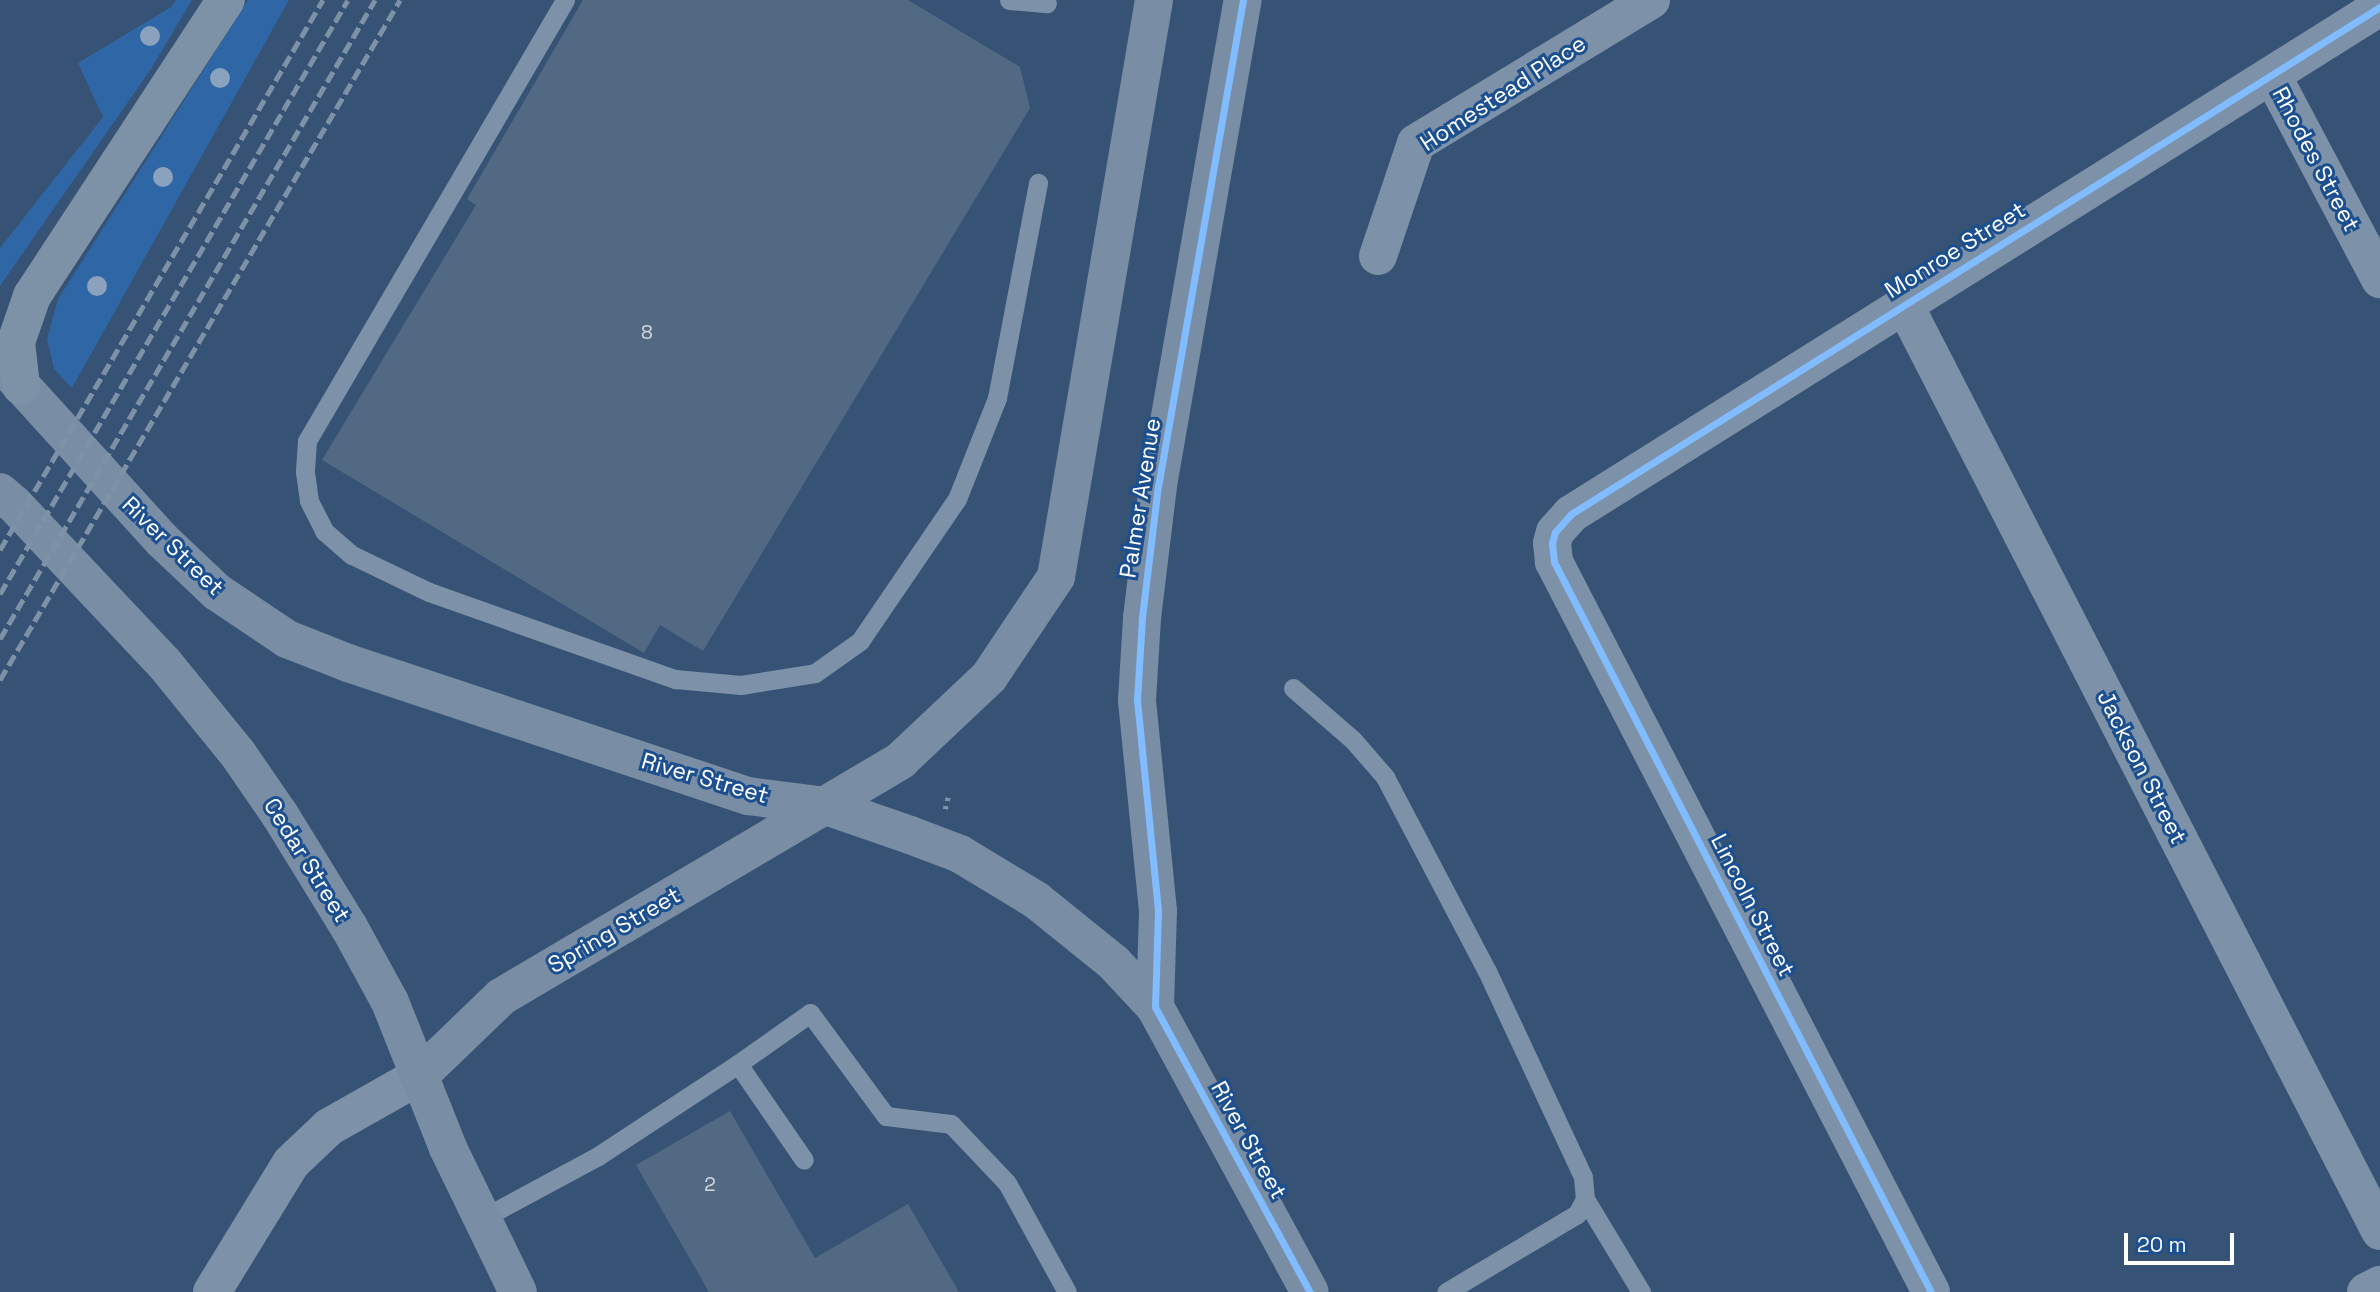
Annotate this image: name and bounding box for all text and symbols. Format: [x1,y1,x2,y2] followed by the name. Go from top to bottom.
[1415,29,1591,157] street label: Homestead Place
[2266,82,2366,236] street label: Rhodes Street
[1880,196,2030,304] street label: Monroe Street
[641,322,653,344] house number: 8
[1114,416,1166,580] street label: Palmer Avenue
[116,491,230,601] street label: River Street
[2091,686,2193,848] street label: Jackson Street
[638,747,772,809] street label: River Street
[258,793,356,927] street label: Cedar Street
[1705,829,1801,981] street label: Lincoln Street
[543,881,685,979] street label: Spring Street
[1205,1076,1293,1204] street label: River Street
[704,1174,716,1196] house number: 2
[2128,1218,2238,1262] scale bar
[2137,1231,2187,1258] text: 20 m

